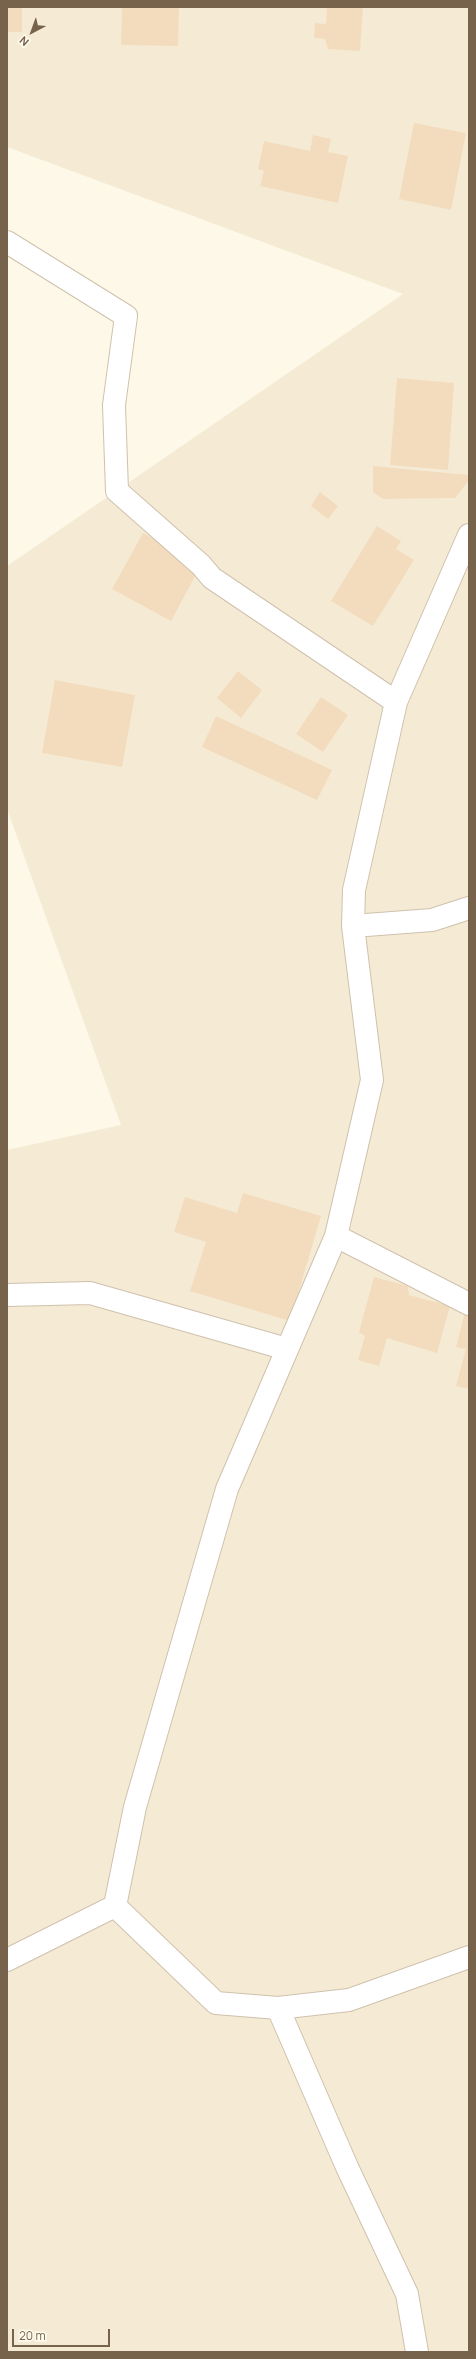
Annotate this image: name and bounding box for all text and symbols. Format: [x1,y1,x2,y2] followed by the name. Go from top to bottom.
[12,12,52,52] north arrow
[16,33,32,50] text: N
[14,2321,112,2347] scale bar
[19,2327,46,2344] text: 20 m

